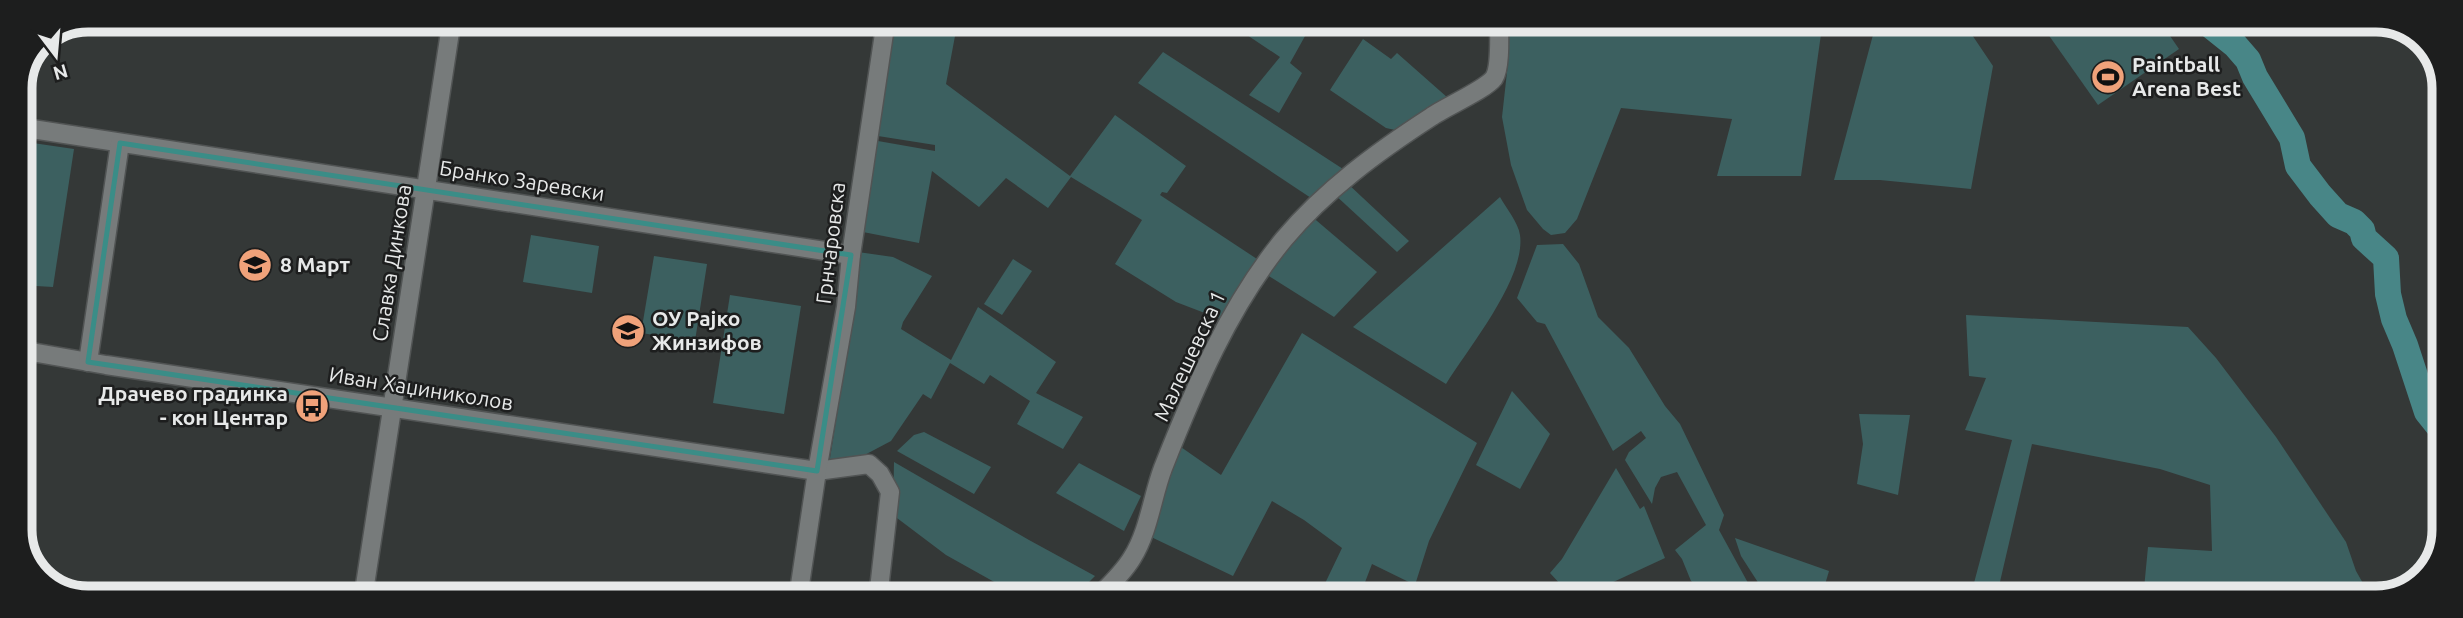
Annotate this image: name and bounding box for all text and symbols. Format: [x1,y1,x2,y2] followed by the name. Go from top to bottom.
[21,21,91,91] north arrow
[2132,52,2241,100] place label: Paintball Arena Best
[2089,58,2127,96] sports icon: Paintball Arena Best
[51,60,71,85] text: N
[438,155,606,205] street label: Бранко Заревски
[811,181,849,305] street label: Грнчаровска
[367,183,415,343] street label: Славка Динкова
[236,246,274,284] school or university icon: 8 Март
[280,252,350,276] place label: 8 Март
[1148,287,1230,425] street label: Малешевска 1
[652,306,762,354] place label: ОУ Рајко Жинзифов
[609,312,647,350] school or university icon: ОУ Рајко Жинзифов
[327,362,515,414] street label: Иван Хаџиниколов
[98,381,288,429] place label: Драчево градинка - кон Центар
[293,387,331,425] bus stop icon: Драчево градинка - кон Центар

